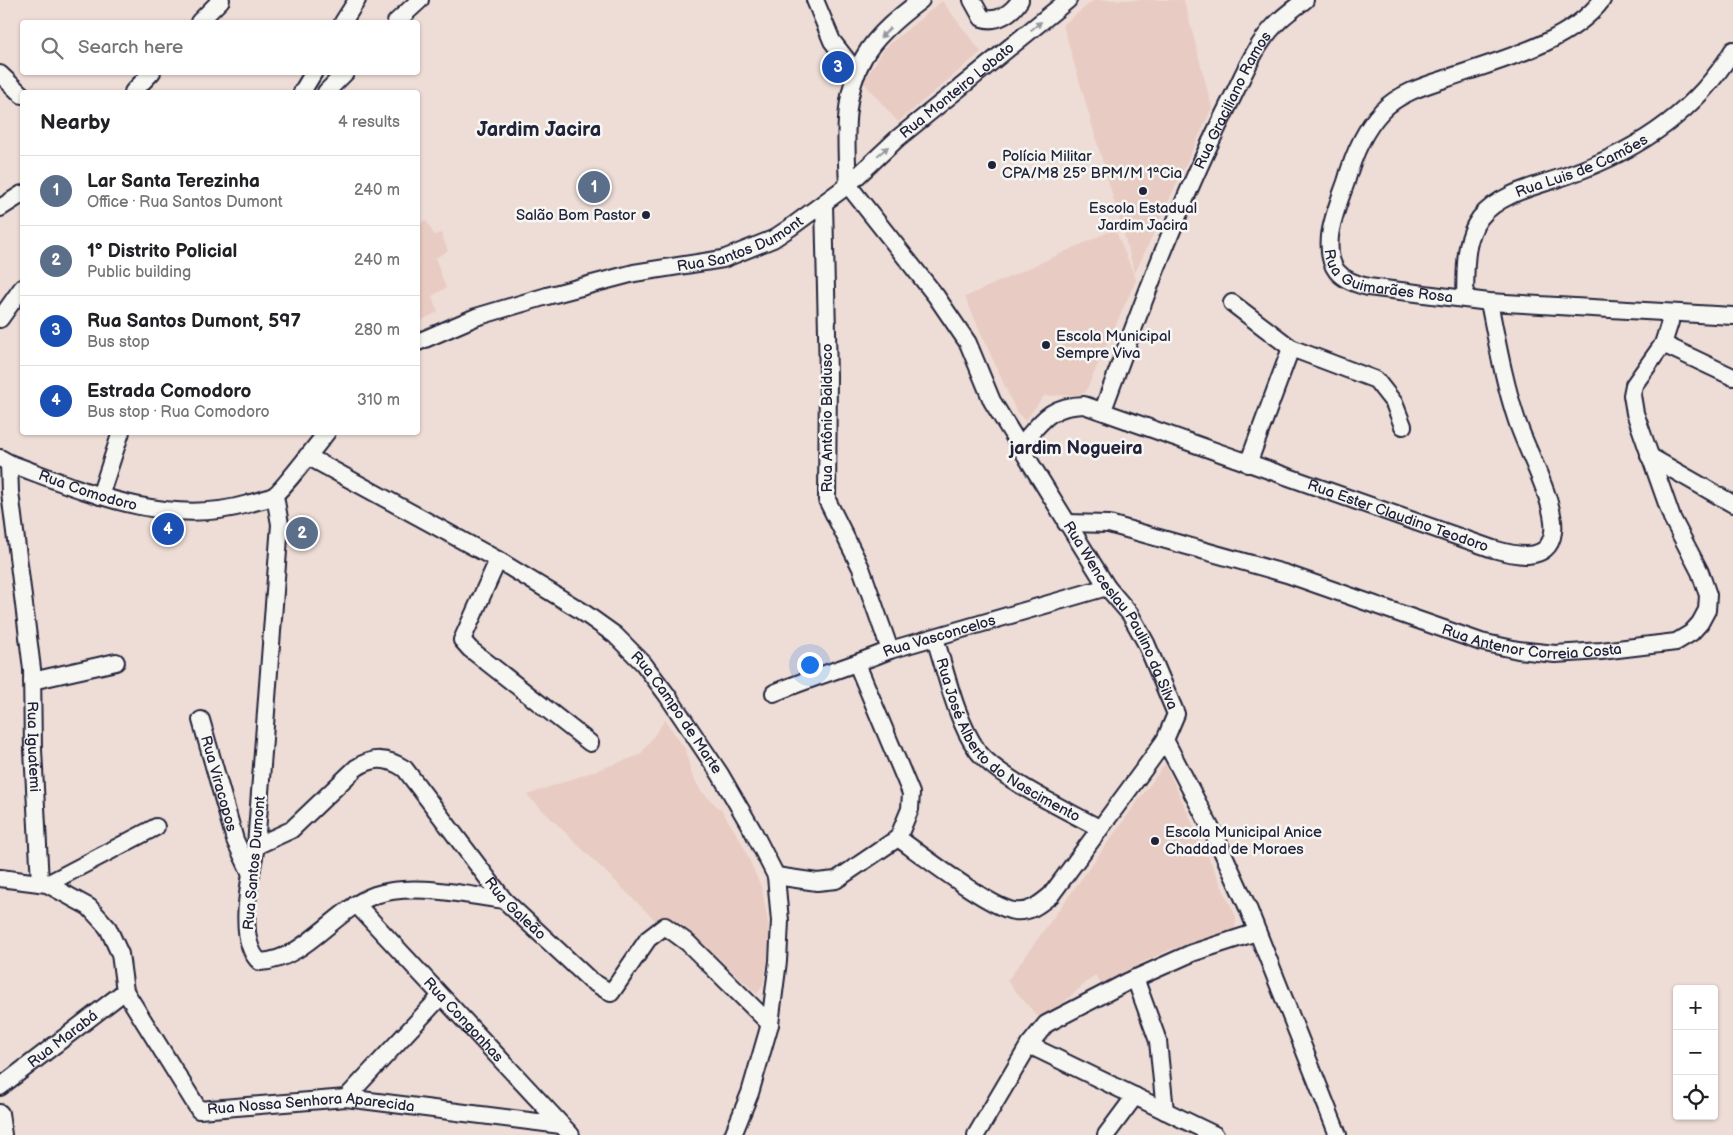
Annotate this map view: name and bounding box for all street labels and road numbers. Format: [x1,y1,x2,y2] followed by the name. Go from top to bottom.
[1190,27,1276,172] street label: Rua Graciliano Ramos
[896,38,1018,143] street label: Rua Monteiro Lobato
[1513,130,1652,202] street label: Rua Luis de Camões
[675,212,807,276] street label: Rua Santos Dumont
[1319,248,1454,307] street label: Rua Guimarães Rosa
[818,343,837,493] street label: Rua Antônio Baldusco
[36,466,139,515] street label: Rua Comodoro
[1305,475,1491,557] street label: Rua Ester Claudino Teodoro
[1059,518,1182,713] street label: Rua Wenceslau Paulino da Silva
[880,611,998,662] street label: Rua Vasconcelos
[1439,620,1623,664] street label: Rua Antenor Correia Costa
[627,647,726,778] street label: Rua Campo de Marte
[931,656,1083,826] street label: Rua José Alberto do Nascimento
[22,701,44,792] street label: Rua Iguatemi
[196,734,241,834] street label: Rua Viracopos
[239,795,270,931] street label: Rua Santos Dumont
[480,873,550,944] street label: Rua Galeão
[419,974,508,1067] street label: Rua Congonhas
[24,1006,102,1072] street label: Rua Marabá
[206,1089,416,1119] street label: Rua Nossa Senhora Aparecida

